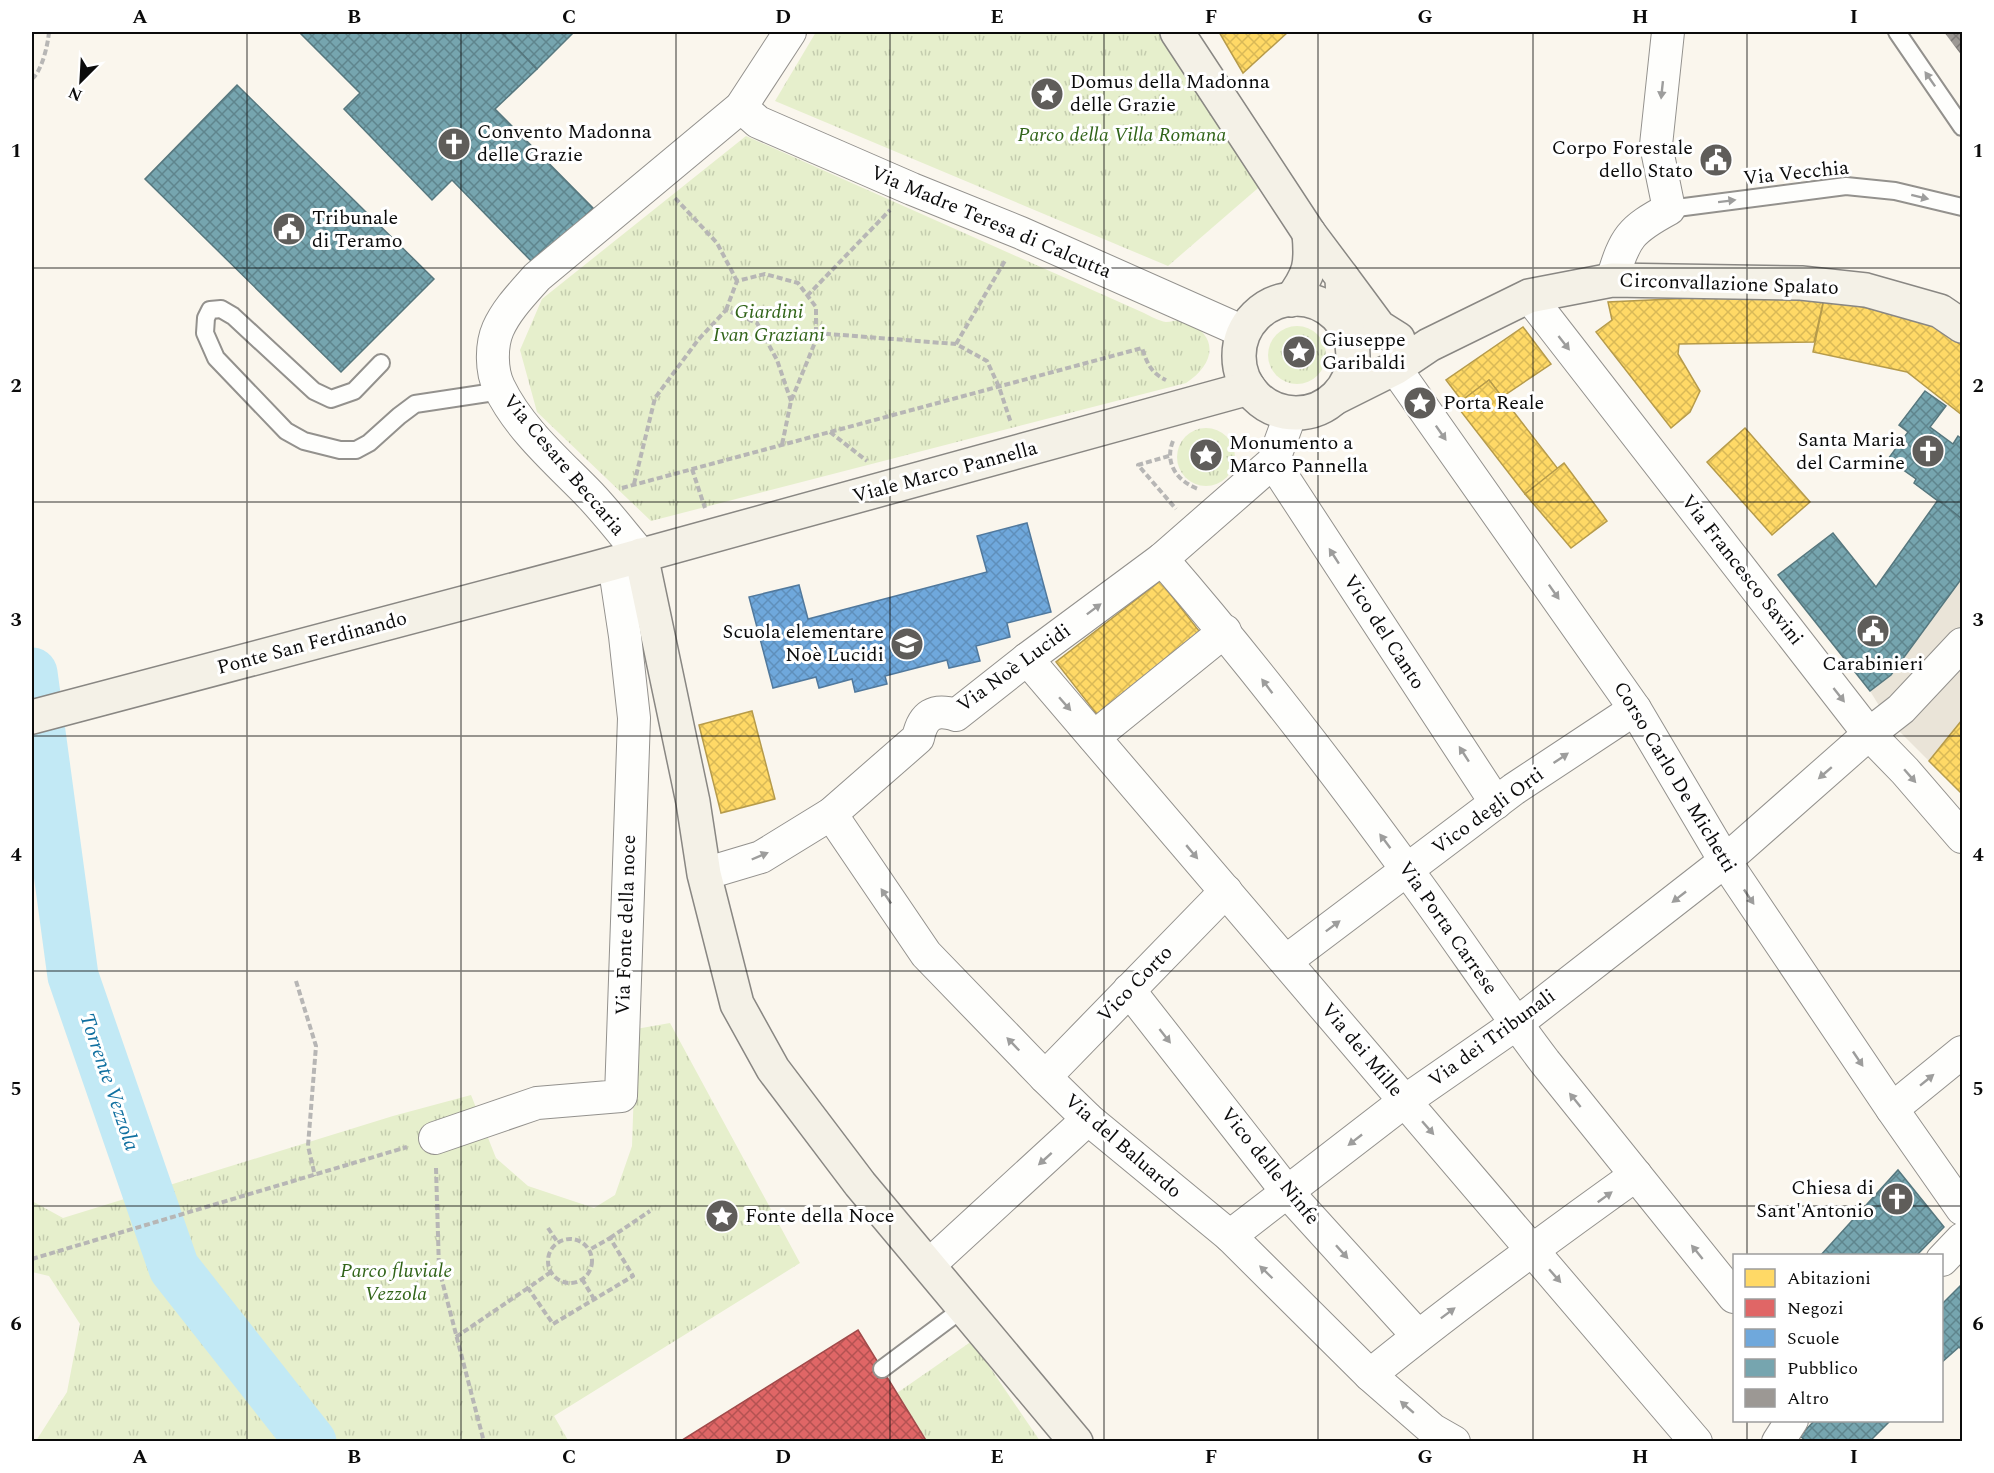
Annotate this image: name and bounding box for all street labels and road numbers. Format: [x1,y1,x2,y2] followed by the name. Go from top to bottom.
[1742,153,1851,193] street label: Via Vecchia
[866,158,1116,287] street label: Via Madre Teresa di Calcutta
[1619,265,1839,303] street label: Circonvallazione Spalato
[496,388,633,543] street label: Via Cesare Beccaria
[849,433,1041,511] street label: Viale Marco Pannella
[1673,488,1811,652] street label: Via Francesco Savini
[1335,568,1433,696] street label: Vico del Canto
[214,603,410,683] street label: Ponte San Ferdinando
[951,616,1077,720] street label: Via Noè Lucidi
[1606,676,1744,878] street label: Corso Carlo De Michetti
[1426,760,1550,862] street label: Vico degli Orti
[608,834,644,1016] street label: Via Fonte della noce
[1391,855,1505,1001] street label: Via Porta Carrese
[1090,938,1180,1030] street label: Vico Corto
[1422,982,1562,1094] street label: Via dei Tribunali
[1314,996,1410,1104] street label: Via dei Mille
[1058,1086,1188,1206] street label: Via del Baluardo
[1213,1101,1327,1231] street label: Vico delle Ninfe

